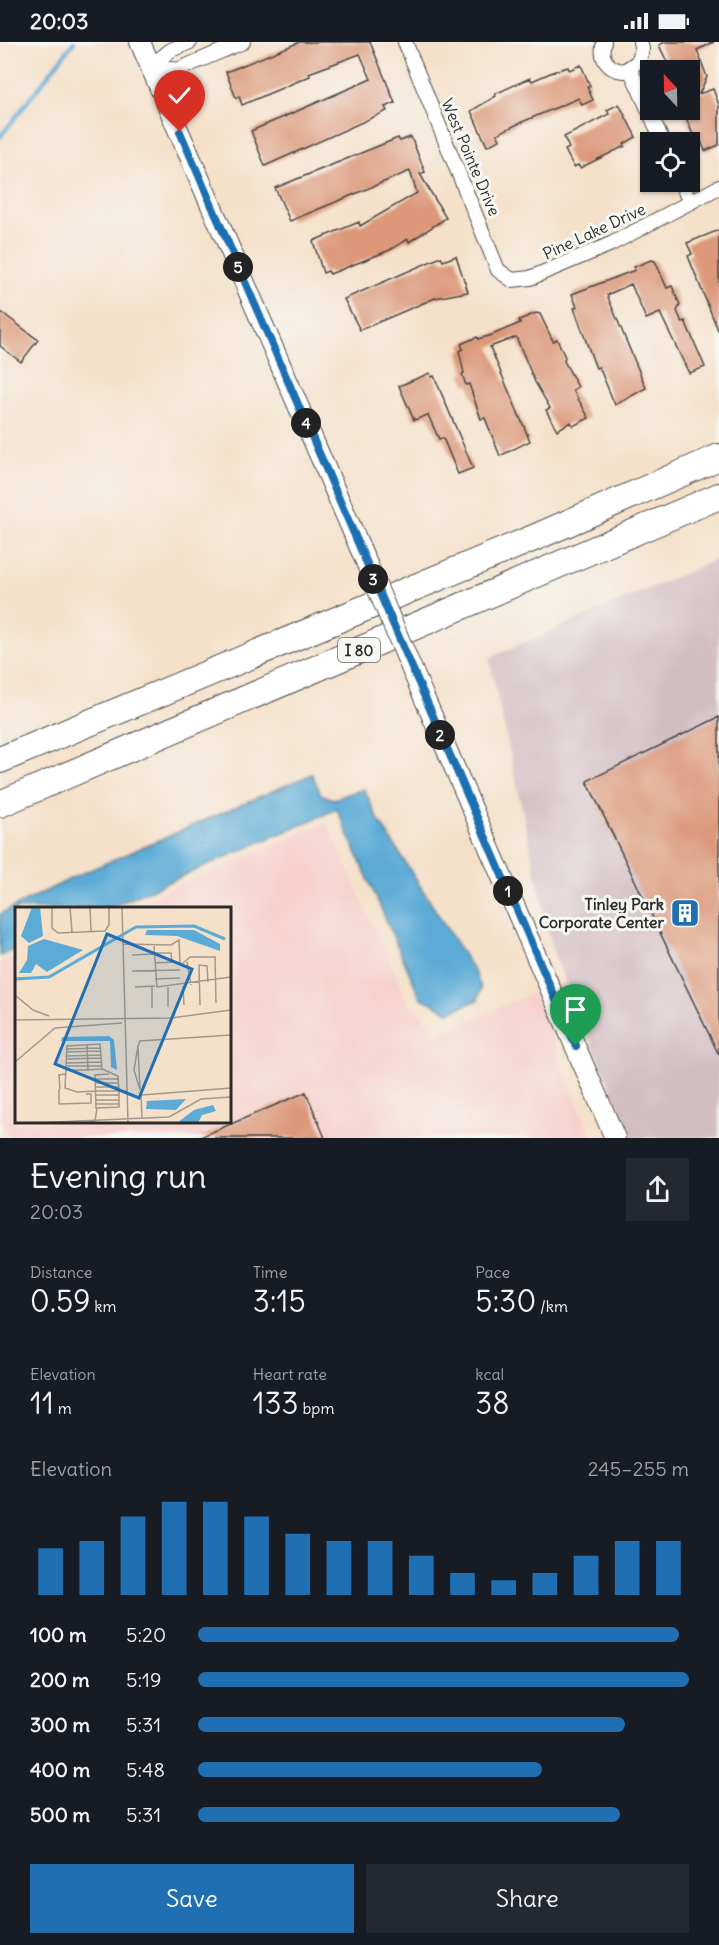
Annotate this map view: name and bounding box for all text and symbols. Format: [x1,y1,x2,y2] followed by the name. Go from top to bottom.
[30,7,88,35] text: 20:03
[640,60,700,120] north arrow
[640,60,700,192] map controls
[154,70,205,132] pin
[163,79,196,112] icon: check
[437,95,505,219] street label: West Pointe Drive
[640,132,700,192] button: locate
[540,198,648,264] street label: Pine Lake Drive
[223,252,253,282] pin: 5
[233,257,243,277] text: 5
[291,408,321,438] pin: 4
[301,413,311,433] text: 4
[358,564,388,594] pin: 3
[368,569,378,589] text: 3
[338,638,380,662] road number: I 80
[425,720,455,750] pin: 2
[436,725,444,745] text: 2
[493,876,523,906] pin: 1
[505,881,511,901] text: 1
[539,894,664,933] place label: Tinley Park Corporate Center
[669,897,701,929] building icon: Tinley Park Corporate Center
[15,907,231,1123] inset map
[550,984,601,1046] pin
[559,993,592,1026] icon: arrive
[30,1155,206,1197] text: Evening run
[626,1158,689,1221] button: share
[30,1199,83,1224] text: 20:03
[30,1262,92,1282] text: Distance
[253,1262,287,1282] text: Time
[475,1262,510,1282] text: Pace
[30,1282,90,1320] text: 0.59
[253,1282,306,1320] text: 3:15
[475,1282,536,1320] text: 5:30
[90,1296,116,1316] text: km
[536,1296,568,1316] text: /km
[30,1364,96,1384] text: Elevation
[253,1364,327,1384] text: Heart rate
[475,1364,504,1384] text: kcal
[30,1384,54,1422] text: 11
[253,1384,299,1422] text: 133
[475,1384,510,1422] text: 38
[54,1398,72,1418] text: m
[299,1398,334,1418] text: bpm
[30,1456,112,1481] text: Elevation
[588,1456,689,1481] text: 245–255 m
[30,1622,87,1647] text: 100 m
[126,1622,166,1647] text: 5:20
[30,1667,90,1692] text: 200 m
[126,1667,161,1692] text: 5:19
[30,1712,90,1737] text: 300 m
[126,1712,161,1737] text: 5:31
[30,1757,90,1782] text: 400 m
[126,1757,165,1782] text: 5:48
[30,1802,90,1827] text: 500 m
[126,1802,161,1827] text: 5:31
[30,1864,354,1933] button: Save
[366,1864,689,1933] button: Share

